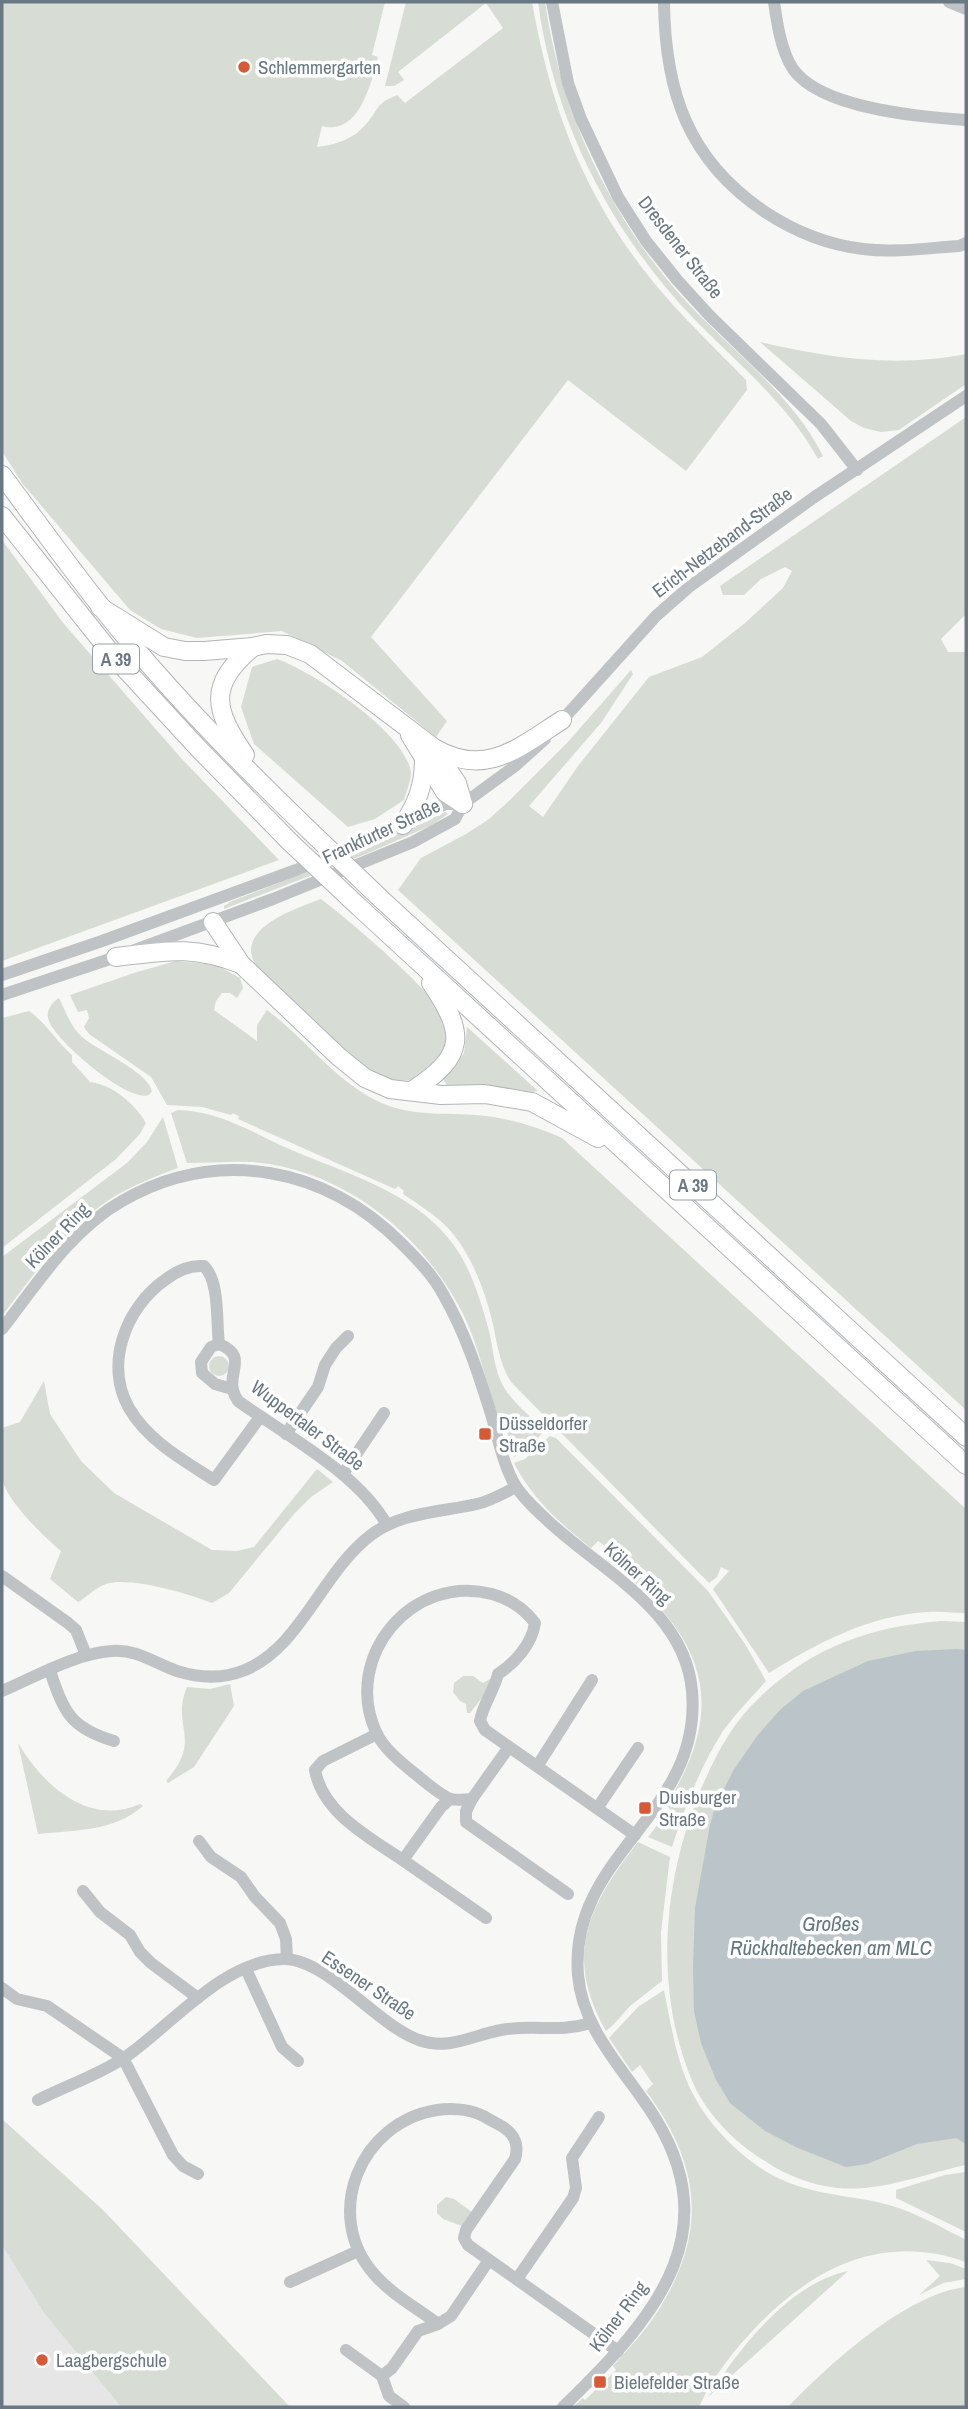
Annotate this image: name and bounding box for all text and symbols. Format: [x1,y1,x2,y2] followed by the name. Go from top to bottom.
[258,54,381,80] place label: Schlemmergarten
[236,59,252,75] marker: Schlemmergarten
[633,190,729,304] street label: Dresdener Straße
[647,481,797,603] street label: Erich-Netzeband-Straße
[93,644,139,674] road number: A 39
[318,792,444,870] street label: Frankfurter Straße
[670,1170,716,1200] road number: A 39
[19,1196,95,1274] street label: Kölner Ring
[246,1374,370,1476] street label: Wuppertaler Straße
[499,1410,588,1458] place label: Düsseldorfer Straße
[477,1426,493,1442] marker: Düsseldorfer Straße
[599,1536,678,1610] street label: Kölner Ring
[659,1784,737,1832] place label: Duisburger Straße
[637,1800,653,1816] marker: Duisburger Straße
[730,1909,932,1962] water label: Großes Rückhaltebecken am MLC
[317,1944,421,2026] street label: Essener Straße
[583,2275,653,2357] street label: Kölner Ring
[56,2347,167,2373] place label: Laagbergschule
[34,2352,50,2368] marker: Laagbergschule
[614,2369,740,2395] place label: Bielefelder Straße
[592,2374,608,2390] marker: Bielefelder Straße

